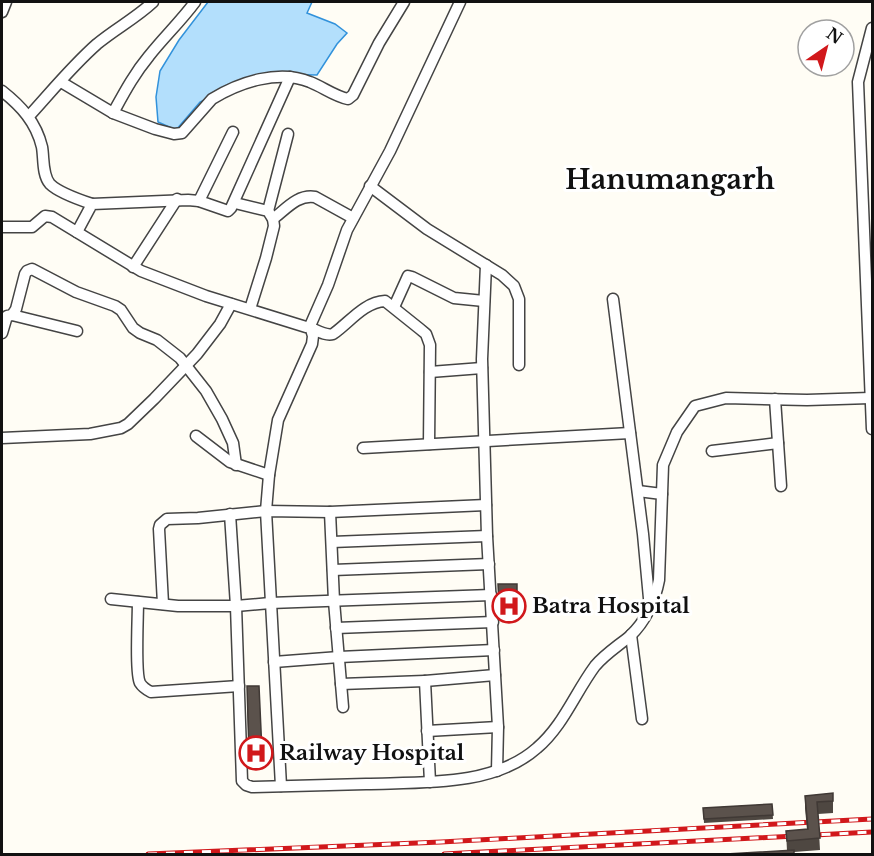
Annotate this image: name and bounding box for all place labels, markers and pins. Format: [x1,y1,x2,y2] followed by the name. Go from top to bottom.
[491,588,527,624] hospital icon: Batra Hospital
[532,593,690,619] place label: Batra Hospital
[238,735,274,771] hospital icon: Railway Hospital
[279,740,465,766] place label: Railway Hospital

